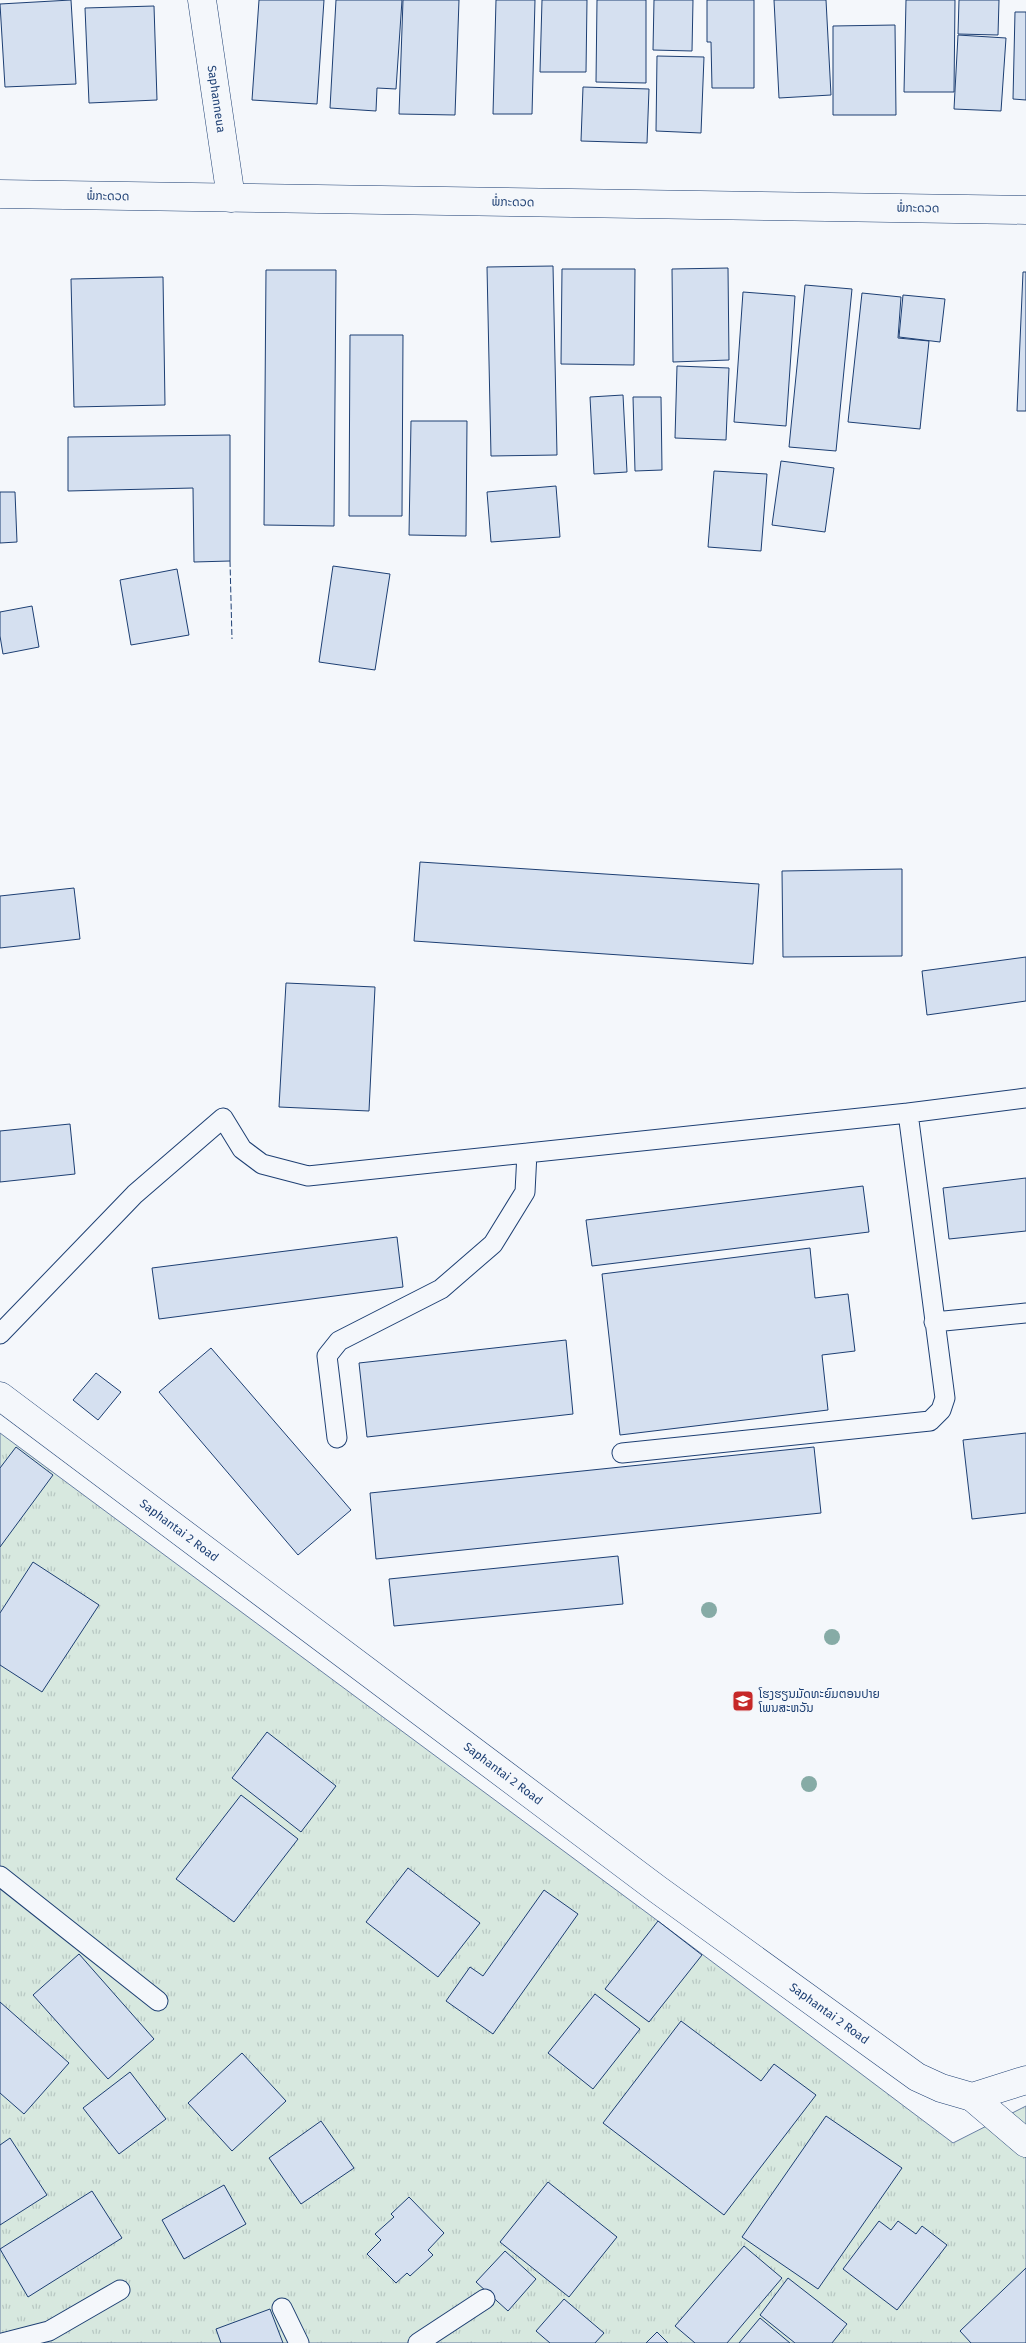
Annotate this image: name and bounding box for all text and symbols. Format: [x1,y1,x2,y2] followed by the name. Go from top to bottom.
[205,64,228,134] street label: Saphanneua
[86,187,130,203] street label: ພໍ່ກະດວດ
[491,193,535,209] street label: ພໍ່ກະດວດ
[896,199,940,215] street label: ພໍ່ກະດວດ
[137,1496,221,1565] street label: Saphantai 2 Road
[758,1687,880,1715] place label: ໂຮງຮຽນມັດທະຍົມຕອນປາຍ ໂພນສະຫວັນ
[731,1689,755,1713] school or university icon: ໂຮງຮຽນມັດທະຍົມຕອນປາຍ ໂພນສະຫວັນ
[461,1739,545,1808] street label: Saphantai 2 Road
[787,1980,872,2047] street label: Saphantai 2 Road

